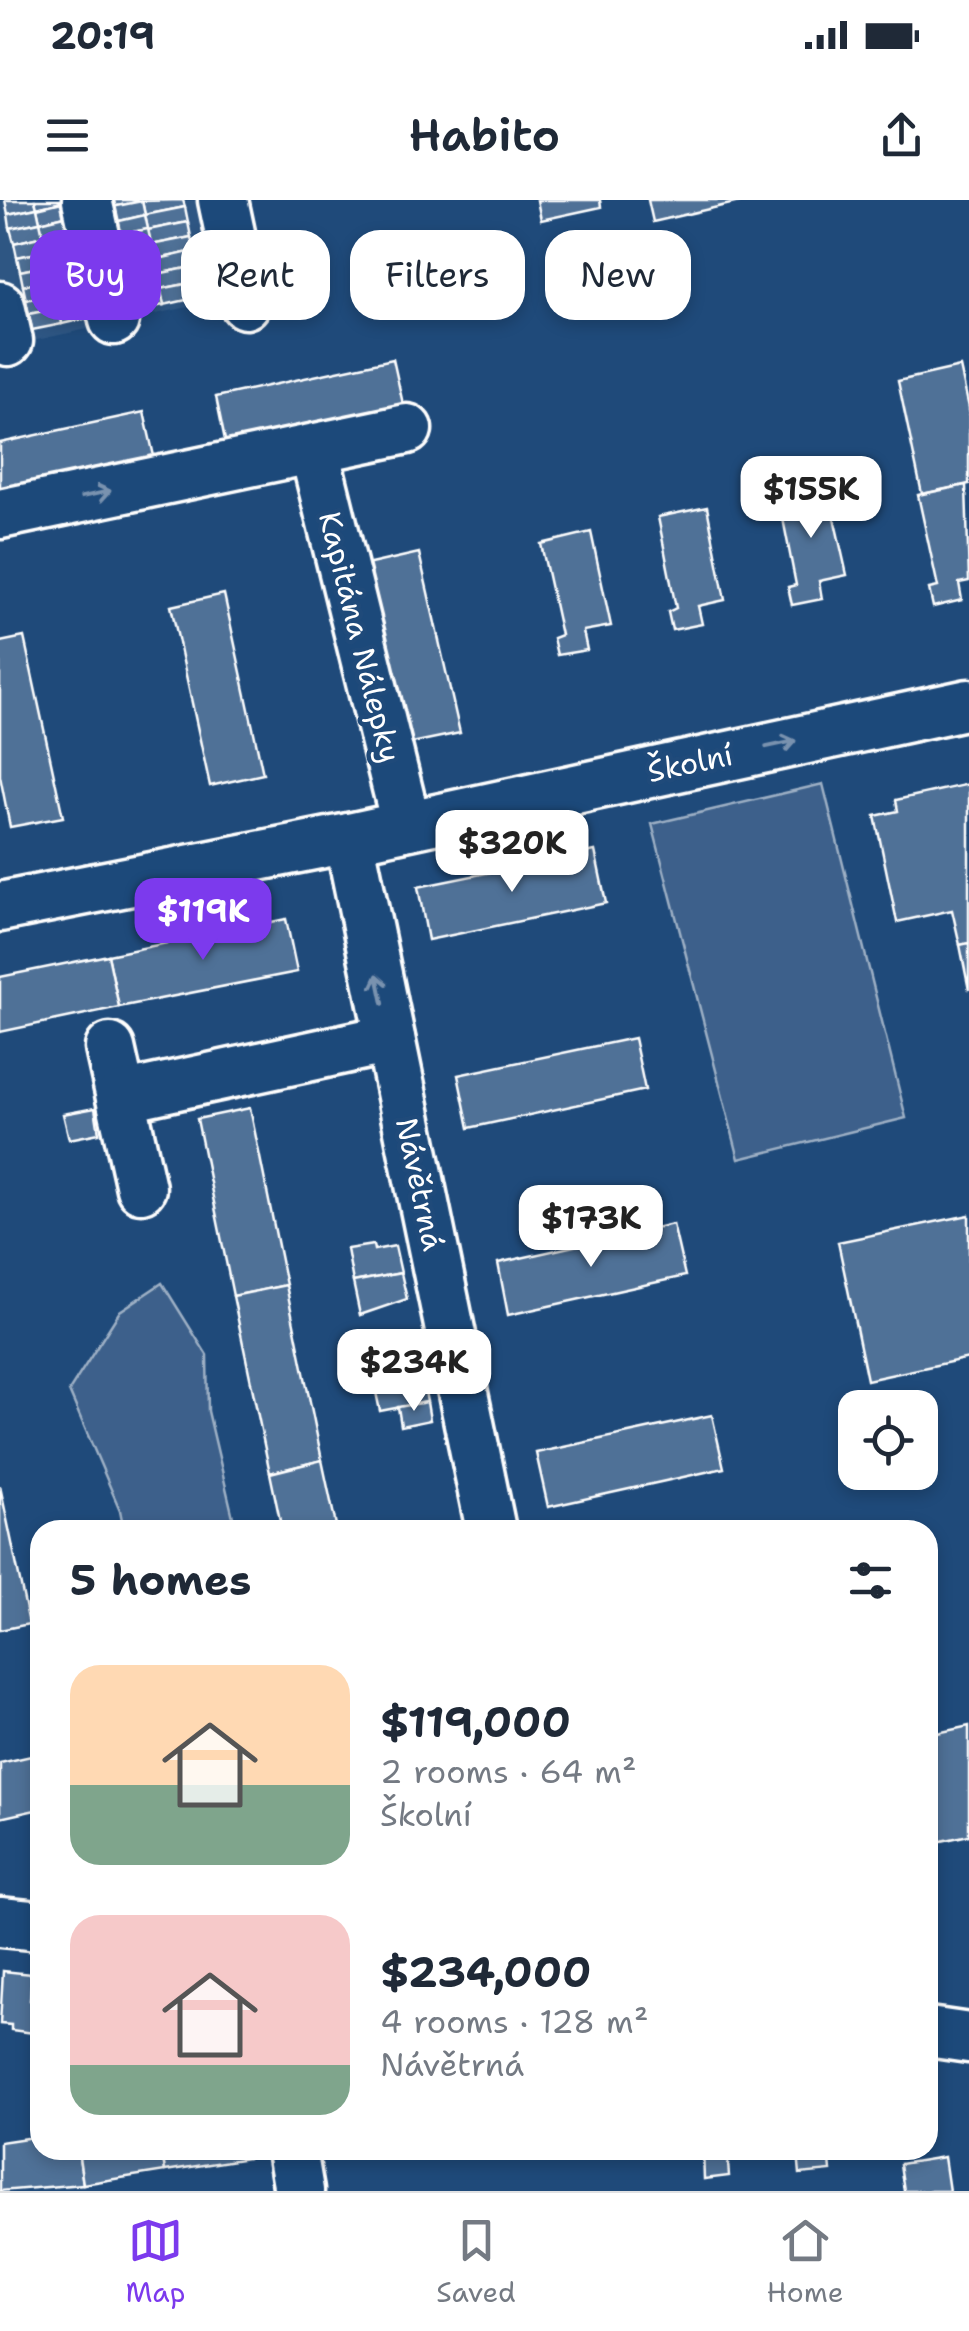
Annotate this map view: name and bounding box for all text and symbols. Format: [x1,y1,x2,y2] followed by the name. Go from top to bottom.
[50,10,155,61] text: 20:19
[409,105,560,165] text: Habito
[40,108,95,163] icon: menu
[874,108,929,163] icon: share
[30,230,161,320] chip: Buy
[181,230,330,320] chip: Rent
[350,230,525,320] chip: Filters
[545,230,691,320] chip: New
[741,456,881,541] pin: $155K
[763,467,859,510] text: $155K
[79,484,111,503] one-way arrow
[309,507,411,767] street label: Kapitána Nálepky
[764,733,796,752] one-way arrow
[644,734,737,792] street label: Školní
[442,810,582,895] pin: $320K
[457,821,567,864] text: $320K
[133,878,273,963] pin: $119K
[157,889,249,932] text: $119K
[369,974,388,1006] one-way arrow
[386,1114,454,1255] street label: Návětrná
[521,1185,661,1270] pin: $173K
[541,1196,641,1239] text: $173K
[344,1329,484,1414] pin: $234K
[359,1340,469,1383] text: $234K
[838,1390,938,1490] map controls
[838,1390,938,1490] button: locate
[70,1552,251,1608] text: 5 homes
[843,1553,898,1608] icon: filters
[380,1694,571,1750] text: $119,000
[150,1705,270,1825] icon: home
[380,1750,636,1793] text: 2 rooms · 64 m²
[380,1793,472,1836] text: Školní
[380,1944,591,2000] text: $234,000
[150,1955,270,2075] icon: home
[380,2000,648,2043] text: 4 rooms · 128 m²
[380,2043,524,2086] text: Návětrná
[125,2213,185,2311] tab: Map
[436,2213,516,2311] tab: Saved
[767,2213,844,2311] tab: Home

